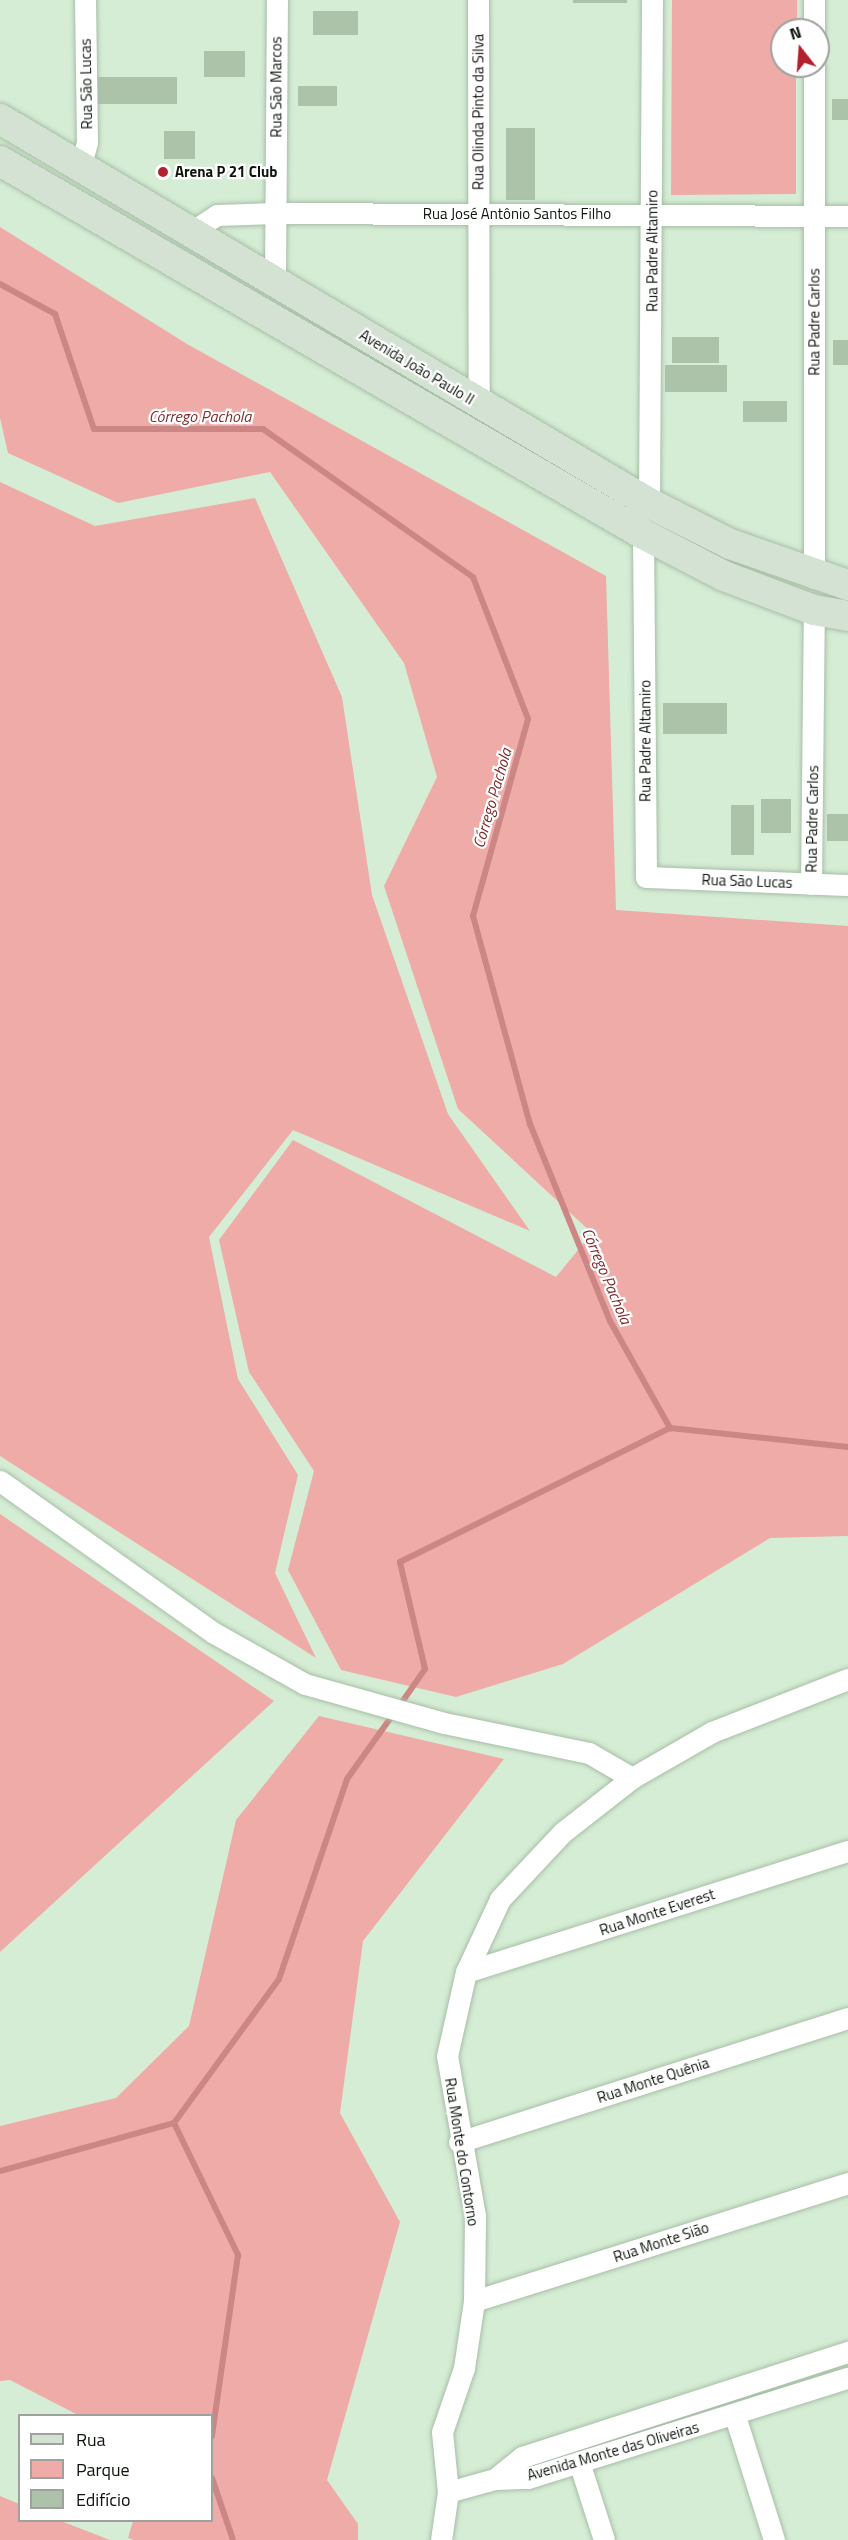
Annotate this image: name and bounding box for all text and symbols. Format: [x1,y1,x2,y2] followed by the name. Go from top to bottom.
[770,18,830,78] north arrow
[787,20,804,46] text: N
[469,34,487,190] street label: Rua Olinda Pinto da Silva
[267,36,285,138] street label: Rua São Marcos
[76,38,96,130] street label: Rua São Lucas
[175,163,277,181] place label: Arena P 21 Club
[156,165,170,179] marker: Arena P 21 Club
[643,190,661,312] street label: Rua Padre Altamiro
[423,205,611,223] street label: Rua José Antônio Santos Filho
[805,268,823,376] street label: Rua Padre Carlos
[356,326,478,408] street label: Avenida João Paulo II
[149,406,251,426] water label: Córrego Pachola
[636,680,654,802] street label: Rua Padre Altamiro
[469,746,515,850] water label: Córrego Pachola
[802,765,822,873] street label: Rua Padre Carlos
[701,870,793,892] street label: Rua São Lucas
[578,1225,636,1327] water label: Córrego Pachola
[597,1885,717,1939] street label: Rua Monte Everest
[595,2053,711,2107] street label: Rua Monte Quênia
[441,2077,483,2227] street label: Rua Monte do Contorno
[611,2218,711,2266] street label: Rua Monte Sião
[18,2414,213,2522] legend
[525,2418,701,2484] street label: Avenida Monte das Oliveiras
[76,2426,106,2453] text: Rua
[76,2456,130,2483] text: Parque
[76,2486,130,2513] text: Edifício

